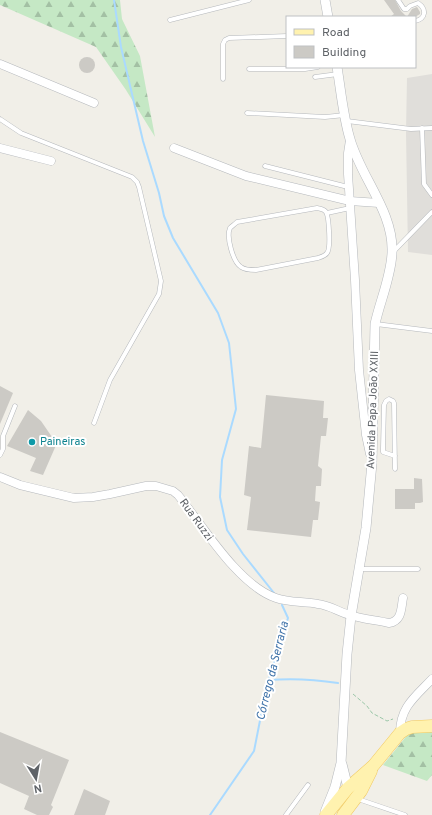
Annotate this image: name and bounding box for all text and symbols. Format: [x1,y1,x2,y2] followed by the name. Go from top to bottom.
[286,16,416,68] legend
[322,25,350,41] text: Road
[322,45,366,61] text: Building
[364,351,382,469] street label: Avenida Papa João XXIII
[40,435,85,449] place label: Paineiras
[27,437,37,447] marker: Paineiras
[176,496,216,544] street label: Rua Ruzzi
[253,619,293,722] water label: Córrego da Serraria
[16,759,56,799] north arrow
[33,780,43,795] text: N

